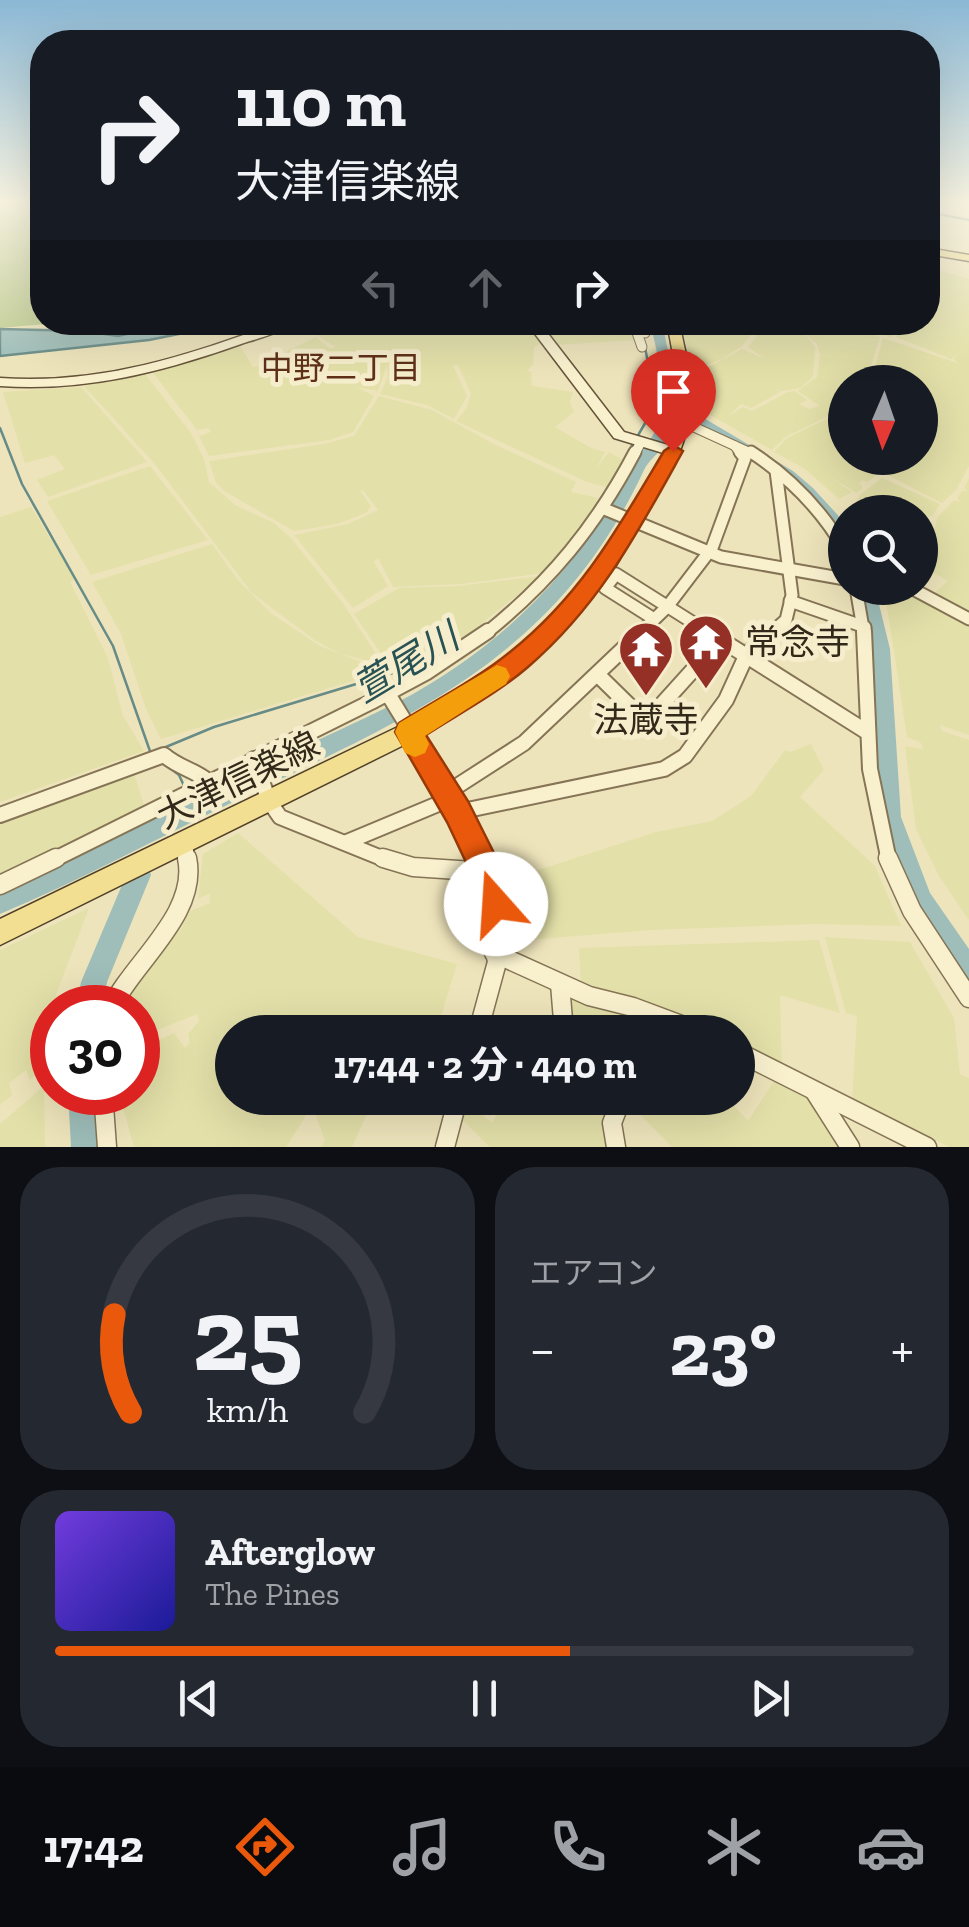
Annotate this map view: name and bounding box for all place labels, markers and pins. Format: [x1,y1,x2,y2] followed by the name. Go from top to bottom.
[631,349,716,452] pin
[676,612,736,691] temple icon: 常念寺
[616,619,676,698] temple icon: 法蔵寺
[745,621,850,663] place label: 常念寺
[593,699,699,741] place label: 法蔵寺

